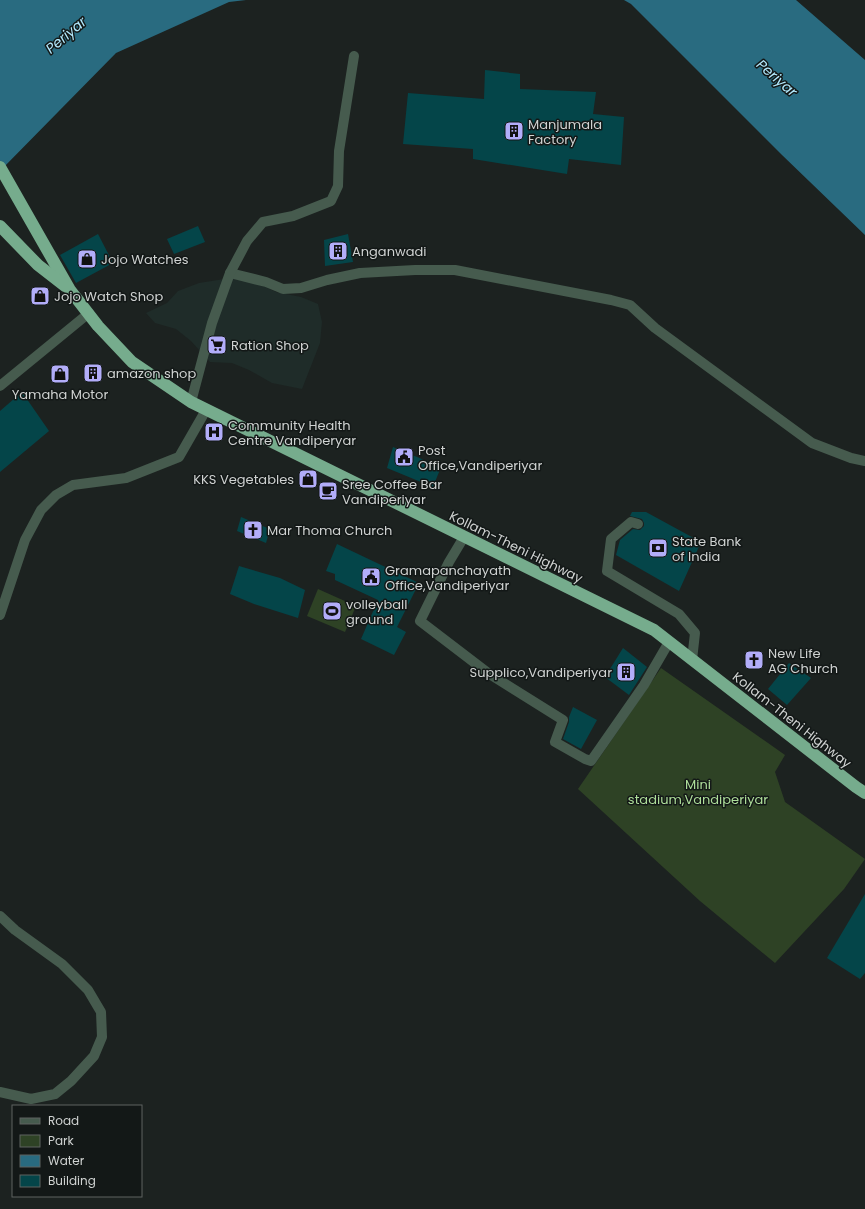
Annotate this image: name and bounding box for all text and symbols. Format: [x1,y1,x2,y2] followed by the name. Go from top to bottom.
[41,11,91,58] water label: Periyar
[752,55,802,102] water label: Periyar
[528,115,602,149] place label: Manjumala Factory
[503,120,525,142] building icon: Manjumala Factory
[327,240,349,262] building icon: Anganwadi
[352,242,426,261] place label: Anganwadi
[76,248,98,270] shop icon: Jojo Watches
[101,250,189,269] place label: Jojo Watches
[29,285,51,307] shop icon: Jojo Watch Shop
[54,287,163,306] place label: Jojo Watch Shop
[206,334,228,356] supermarket icon: Ration Shop
[231,336,309,355] place label: Ration Shop
[82,362,104,384] building icon: amazon shop
[49,363,71,385] shop icon: Yamaha Motor
[107,364,196,383] place label: amazon shop
[12,385,108,404] place label: Yamaha Motor
[228,416,356,450] place label: Community Health Centre Vandiperyar
[203,421,225,443] hospital icon: Community Health Centre Vandiperyar
[418,441,542,475] place label: Post Office,Vandiperiyar
[393,446,415,468] public building icon: Post Office,Vandiperiyar
[297,468,319,490] shop icon: KKS Vegetables
[193,470,294,489] place label: KKS Vegetables
[342,475,442,509] place label: Sree Coffee Bar Vandiperiyar
[317,480,339,502] cafe icon: Sree Coffee Bar Vandiperiyar
[446,506,587,588] street label: Kollam-Theni Highway
[242,519,264,541] church icon: Mar Thoma Church
[267,521,392,540] place label: Mar Thoma Church
[672,532,741,566] place label: State Bank of India
[647,537,669,559] bank icon: State Bank of India
[385,561,511,595] place label: Gramapanchayath Office,Vandiperiyar
[360,566,382,588] public building icon: Gramapanchayath Office,Vandiperiyar
[346,595,407,629] place label: volleyball ground
[321,600,343,622] sports icon: volleyball ground
[768,644,838,678] place label: New Life AG Church
[743,649,765,671] church icon: New Life AG Church
[615,661,637,683] building icon: Supplico,Vandiperiyar
[470,663,612,682] place label: Supplico,Vandiperiyar
[728,667,856,773] street label: Kollam-Theni Highway
[628,775,768,809] park label: Mini stadium,Vandiperiyar
[12,1105,142,1197] legend
[48,1112,79,1129] text: Road
[48,1132,75,1149] text: Park
[48,1152,85,1169] text: Water
[48,1172,96,1189] text: Building

